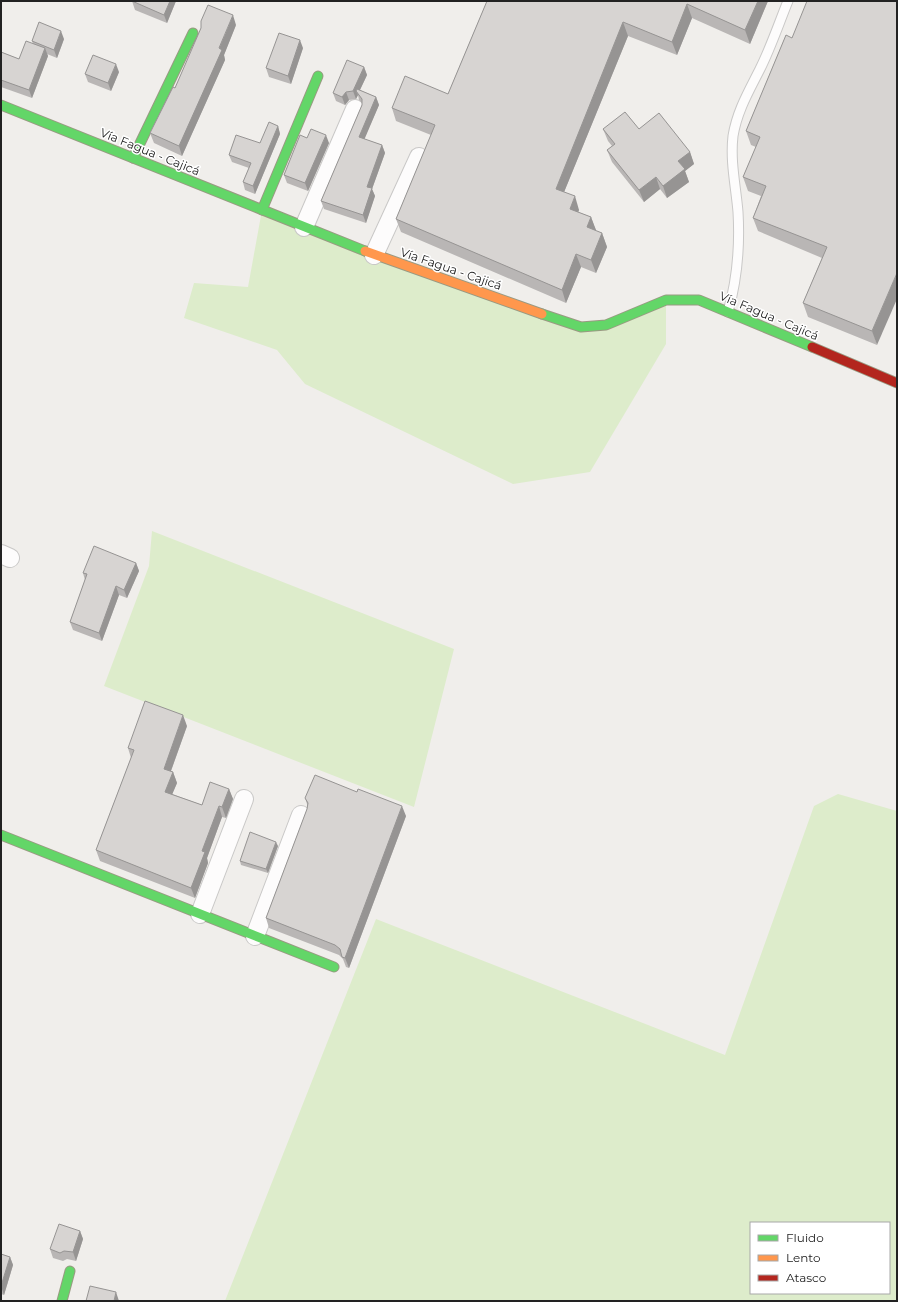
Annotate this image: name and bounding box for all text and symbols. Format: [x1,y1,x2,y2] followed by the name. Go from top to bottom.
[98,125,202,178] street label: Vía Fagua - Cajicá
[399,244,504,293] street label: Vía Fagua - Cajicá
[717,288,821,343] street label: Vía Fagua - Cajicá
[750,1222,890,1294] legend
[786,1230,824,1245] text: Fluido
[786,1250,821,1265] text: Lento
[786,1270,826,1285] text: Atasco

